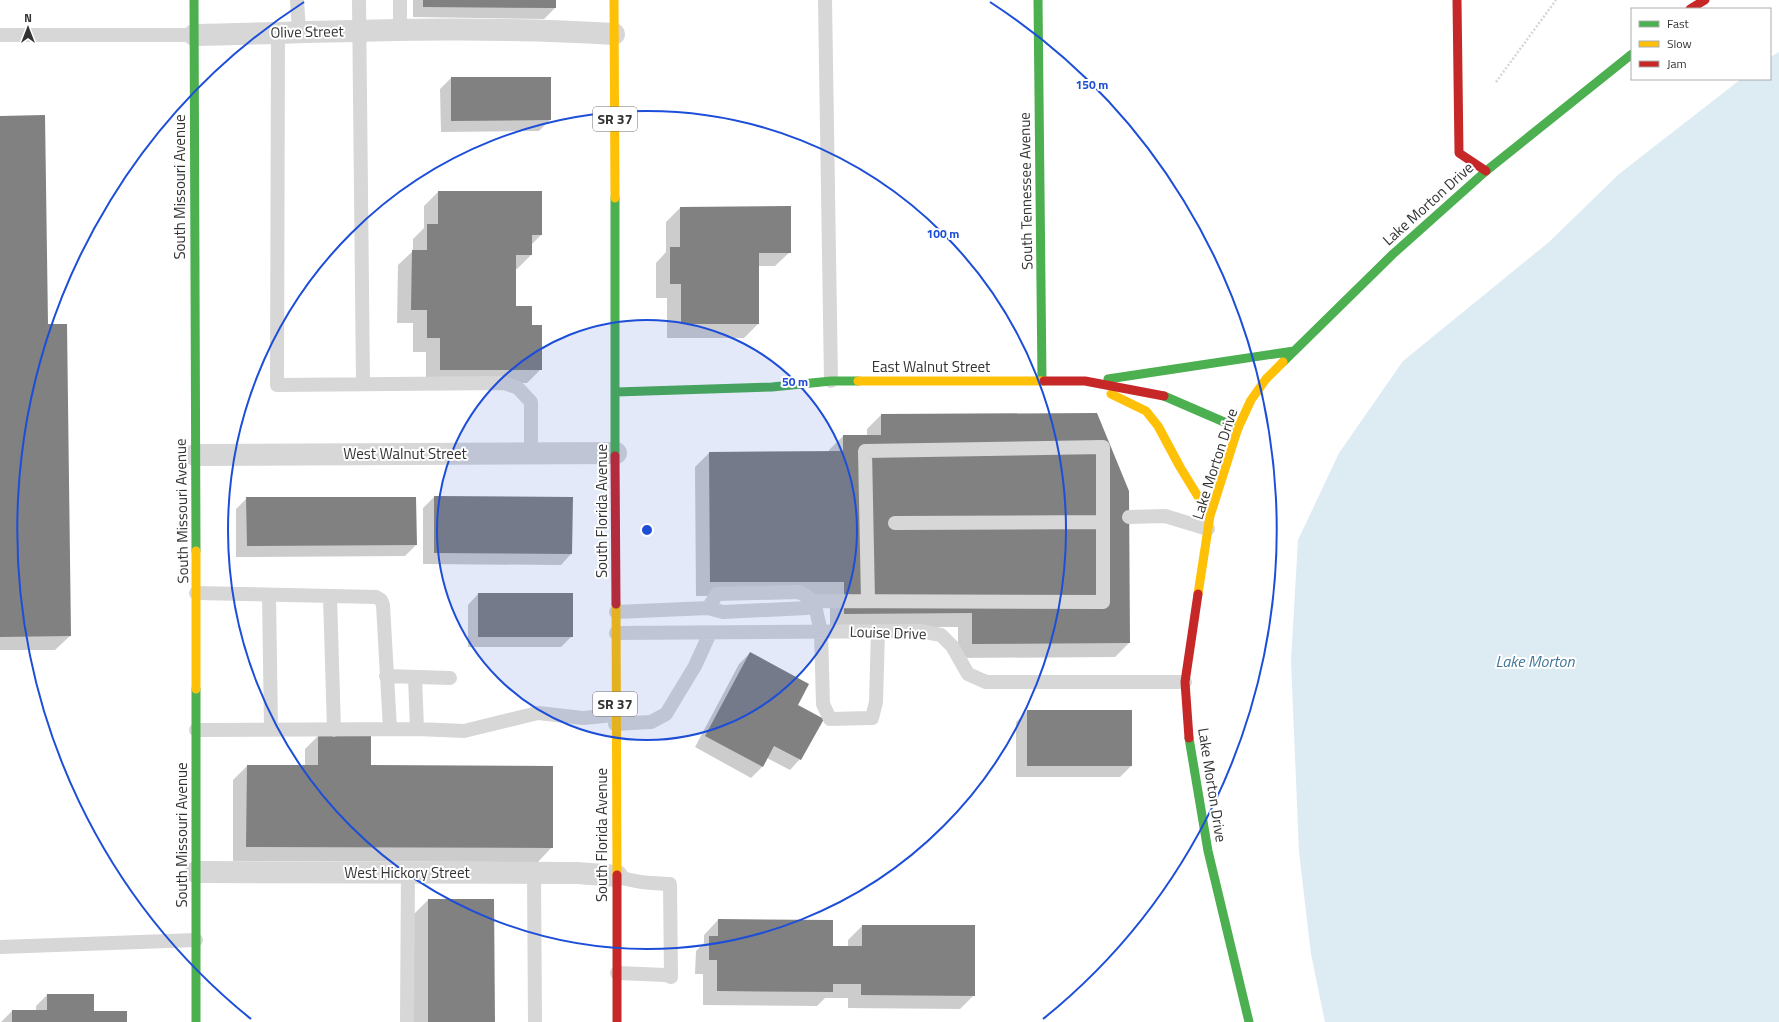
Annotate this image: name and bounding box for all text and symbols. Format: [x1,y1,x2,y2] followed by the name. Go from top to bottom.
[8,8,48,48] north arrow
[1631,8,1771,80] legend
[24,10,32,26] text: N
[1667,14,1690,33] text: Fast
[270,19,345,44] street label: Olive Street
[1667,34,1692,53] text: Slow
[1667,54,1687,73] text: Jam
[1076,75,1108,94] text: 150 m
[593,107,637,131] road number: SR 37
[1013,112,1038,270] street label: South Tennessee Avenue
[168,114,191,260] street label: South Missouri Avenue
[1377,156,1478,251] street label: Lake Morton Drive
[927,224,959,243] text: 100 m
[872,355,991,378] street label: East Walnut Street
[782,372,808,391] text: 50 m
[1186,405,1243,522] street label: Lake Morton Drive
[169,438,194,584] street label: South Missouri Avenue
[343,442,467,465] street label: West Walnut Street
[590,444,613,578] street label: South Florida Avenue
[640,523,654,537] centre of rings
[849,620,927,645] street label: Louise Drive
[1496,649,1575,673] water label: Lake Morton
[593,692,637,716] road number: SR 37
[1192,726,1233,844] street label: Lake Morton Drive
[170,762,193,908] street label: South Missouri Avenue
[590,768,613,902] street label: South Florida Avenue
[344,861,470,884] street label: West Hickory Street

